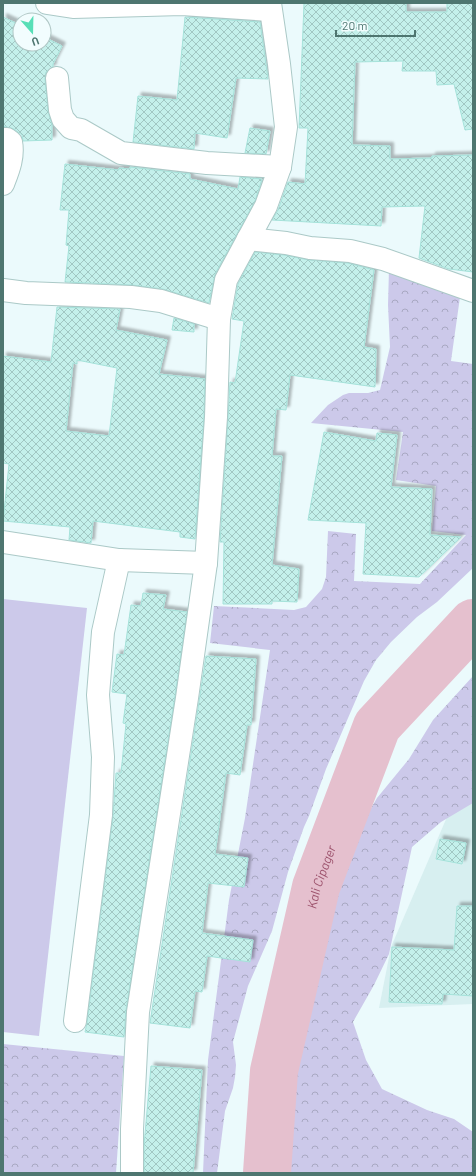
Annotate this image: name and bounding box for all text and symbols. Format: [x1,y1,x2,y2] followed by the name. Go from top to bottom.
[12,12,52,52] north arrow
[336,12,415,38] scale bar
[342,18,368,32] text: 20 m
[30,35,41,49] text: U
[303,843,339,910] water label: Kali Cipager

